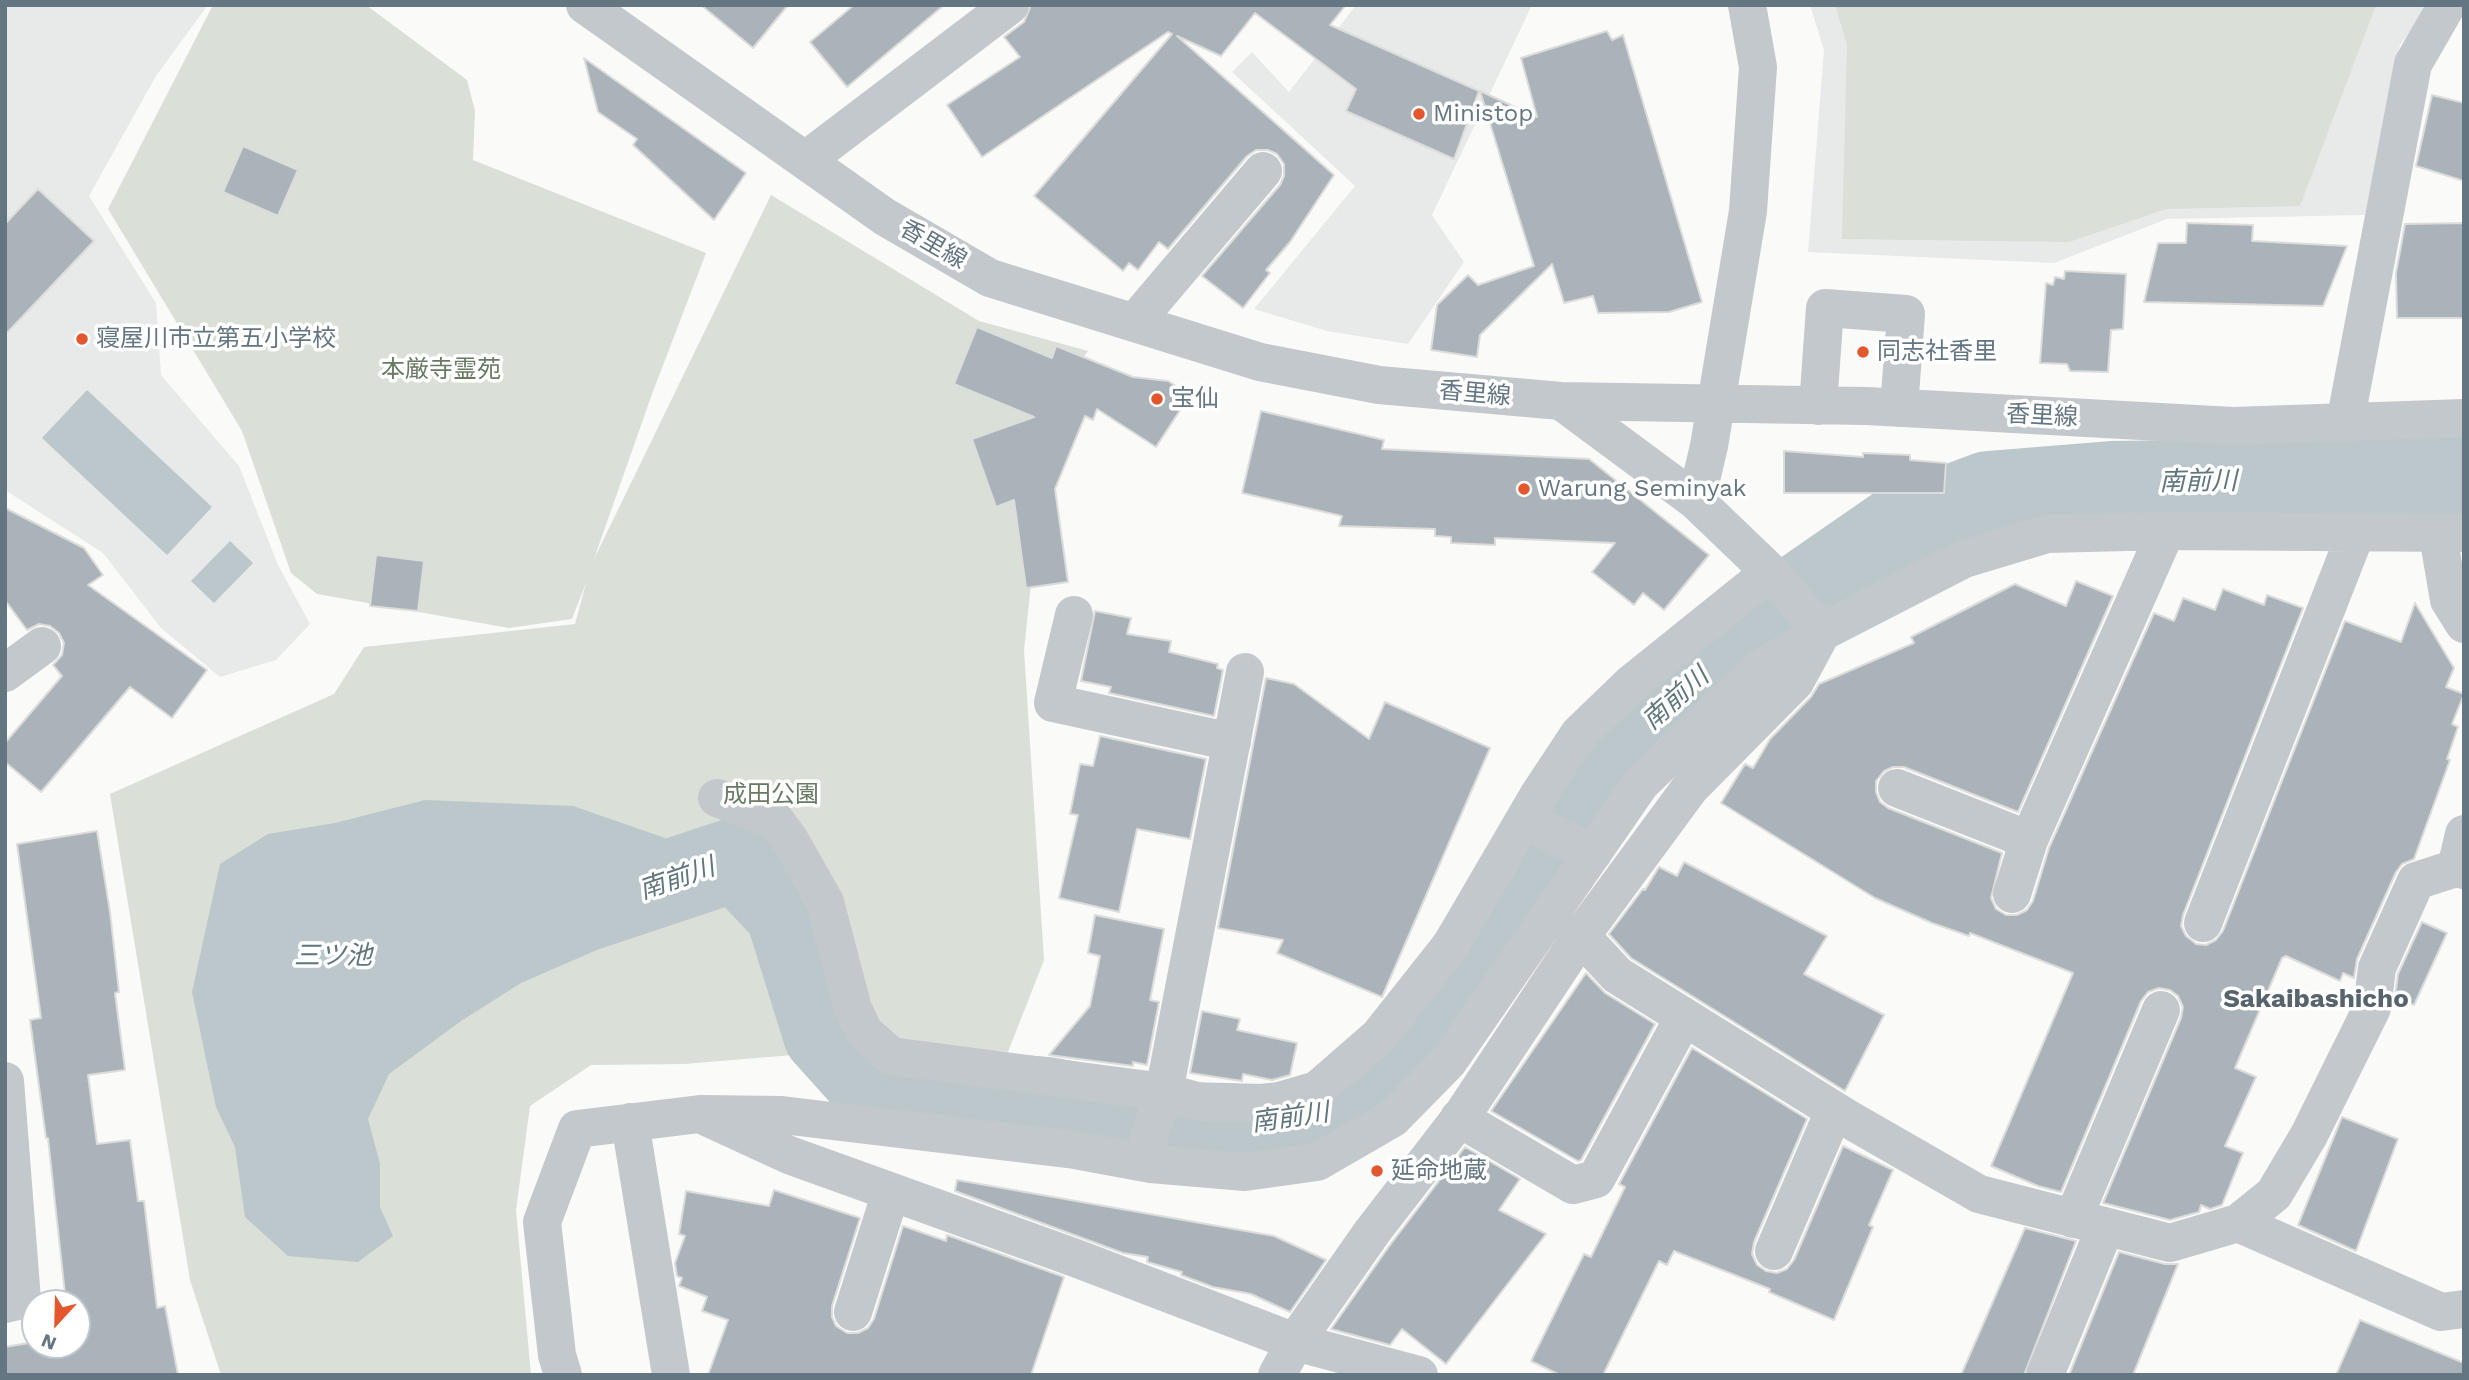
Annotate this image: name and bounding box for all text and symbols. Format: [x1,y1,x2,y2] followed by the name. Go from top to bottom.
[1433,100,1533,128] place label: Ministop
[1411,106,1427,122] marker: Ministop
[895,215,971,275] street label: 香里線
[96,325,336,353] place label: 寝屋川市立第五小学校
[74,331,90,347] marker: 寝屋川市立第五小学校
[1877,338,1997,366] place label: 同志社香里
[1855,344,1871,360] marker: 同志社香里
[381,356,501,384] park label: 本厳寺霊苑
[1438,377,1512,411] street label: 香里線
[1171,385,1219,413] place label: 宝仙
[1149,391,1165,407] marker: 宝仙
[2005,400,2079,432] street label: 香里線
[2159,466,2237,498] water label: 南前川
[1538,475,1746,503] place label: Warung Seminyak
[1516,481,1532,497] marker: Warung Seminyak
[1637,661,1715,737] water label: 南前川
[723,781,819,809] park label: 成田公園
[635,852,719,906] water label: 南前川
[294,940,372,972] water label: 三ツ池
[2223,983,2409,1015] district label: Sakaibashicho
[1249,1097,1331,1139] water label: 南前川
[1391,1157,1487,1185] place label: 延命地蔵
[1369,1163,1385,1179] marker: 延命地蔵
[21,1289,91,1359] north arrow
[38,1329,60,1355] text: N

